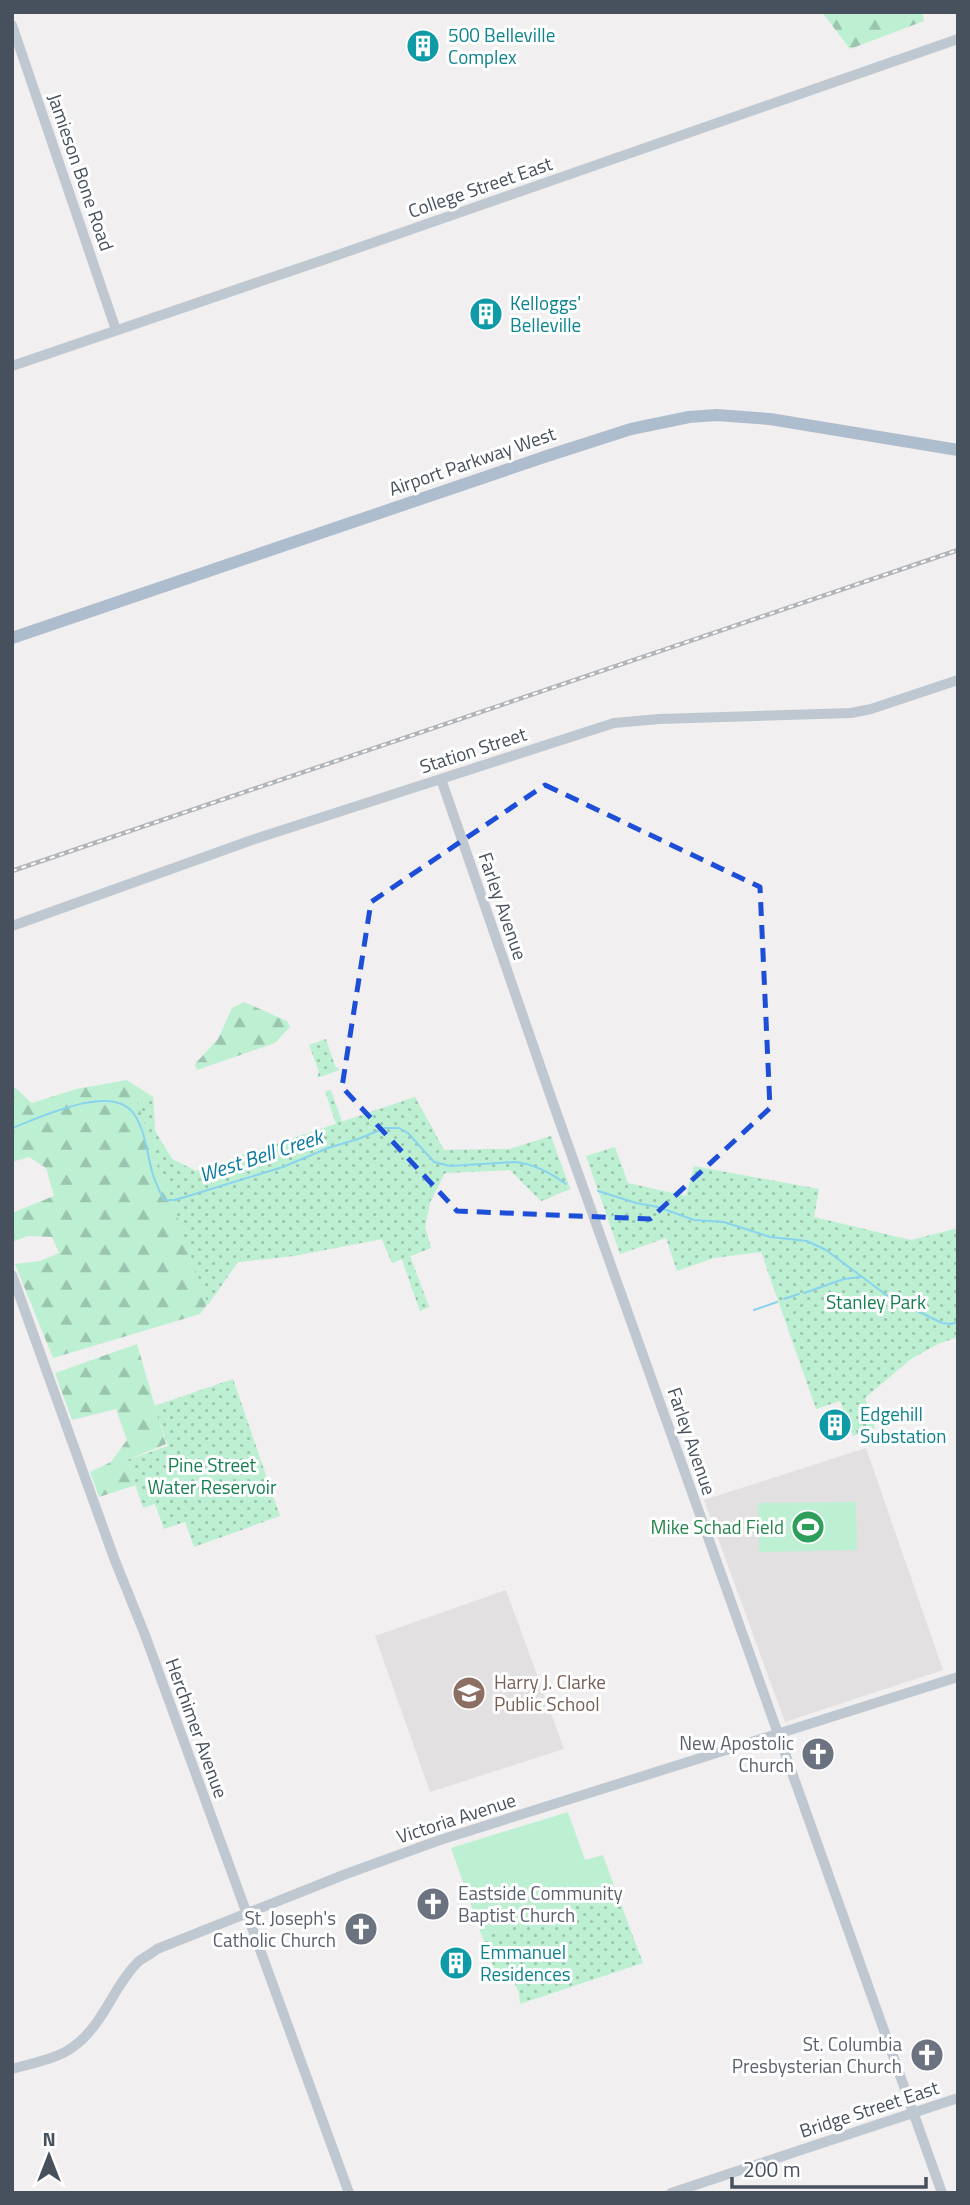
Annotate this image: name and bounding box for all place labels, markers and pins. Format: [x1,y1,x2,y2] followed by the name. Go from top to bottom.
[448,20,555,71] place label: 500 Belleville Complex
[404,27,442,65] building icon: 500 Belleville Complex
[510,288,581,339] place label: Kelloggs' Belleville
[467,295,505,333] building icon: Kelloggs' Belleville
[860,1399,946,1450] place label: Edgehill Substation
[816,1406,854,1444] building icon: Edgehill Substation
[789,1508,827,1546] sports icon: Mike Schad Field
[651,1512,784,1541] place label: Mike Schad Field
[494,1667,606,1718] place label: Harry J. Clarke Public School
[450,1674,488,1712] school or university icon: Harry J. Clarke Public School
[679,1728,794,1779] place label: New Apostolic Church
[799,1735,837,1773] church icon: New Apostolic Church
[458,1878,623,1929] place label: Eastside Community Baptist Church
[414,1885,452,1923] church icon: Eastside Community Baptist Church
[213,1903,336,1954] place label: St. Joseph's Catholic Church
[342,1910,380,1948] church icon: St. Joseph's Catholic Church
[480,1937,571,1988] place label: Emmanuel Residences
[437,1944,475,1982] building icon: Emmanuel Residences
[732,2029,902,2080] place label: St. Columbia Presbysterian Church
[908,2036,946,2074] church icon: St. Columbia Presbysterian Church

